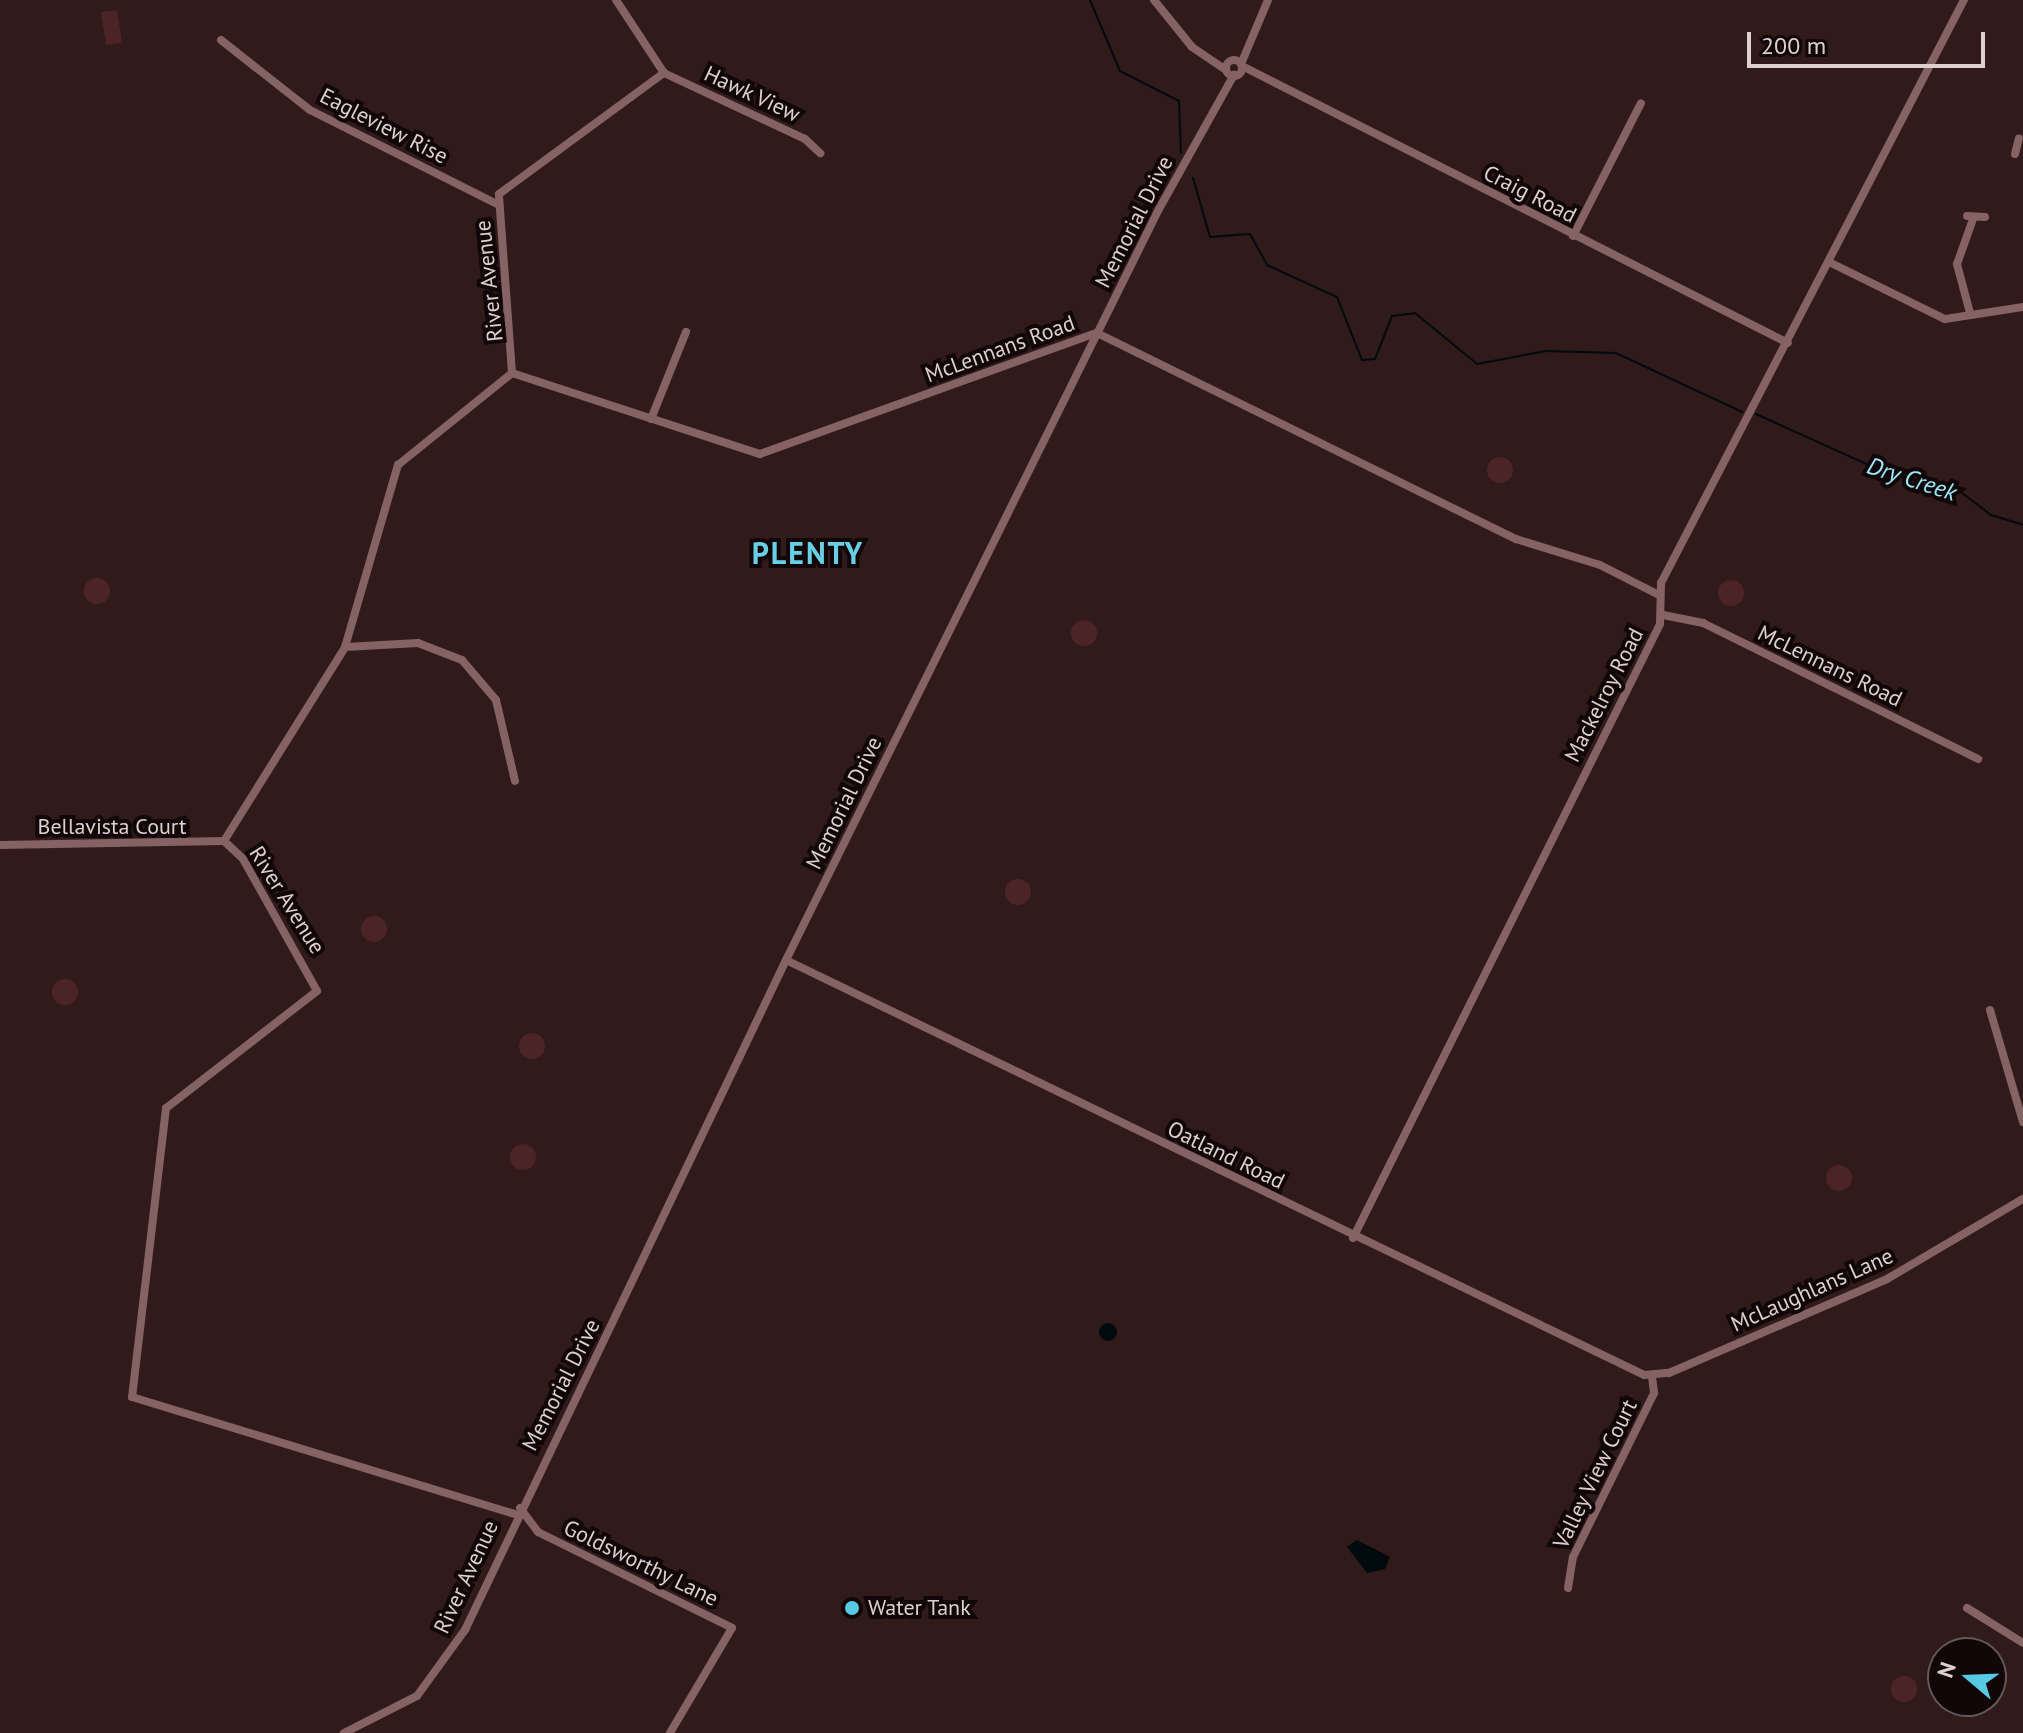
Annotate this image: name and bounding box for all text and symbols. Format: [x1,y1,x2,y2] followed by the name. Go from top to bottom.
[1751,16,1989,66] scale bar
[1761,30,1826,61] text: 200 m
[699,60,805,128] street label: Hawk View
[315,82,453,170] street label: Eagleview Rise
[1090,152,1178,292] street label: Memorial Drive
[1479,159,1581,229] street label: Craig Road
[469,219,509,343] street label: River Avenue
[922,310,1078,388] street label: McLennans Road
[1863,451,1961,507] water label: Dry Creek
[752,535,864,571] district label: PLENTY
[1754,620,1906,712] street label: McLennans Road
[1559,623,1649,767] street label: Mackelroy Road
[801,732,887,874] street label: Memorial Drive
[38,814,186,840] street label: Bellavista Court
[243,841,331,959] street label: River Avenue
[1163,1115,1289,1195] street label: Oatland Road
[1727,1242,1897,1338] street label: McLaughlans Lane
[517,1315,605,1455] street label: Memorial Drive
[1547,1394,1643,1554] street label: Valley View Court
[559,1514,723,1612] street label: Goldsworthy Lane
[428,1516,504,1638] street label: River Avenue
[868,1595,971,1621] place label: Water Tank
[843,1599,861,1617] marker: Water Tank
[1927,1637,2007,1717] north arrow
[1931,1658,1962,1681] text: N

